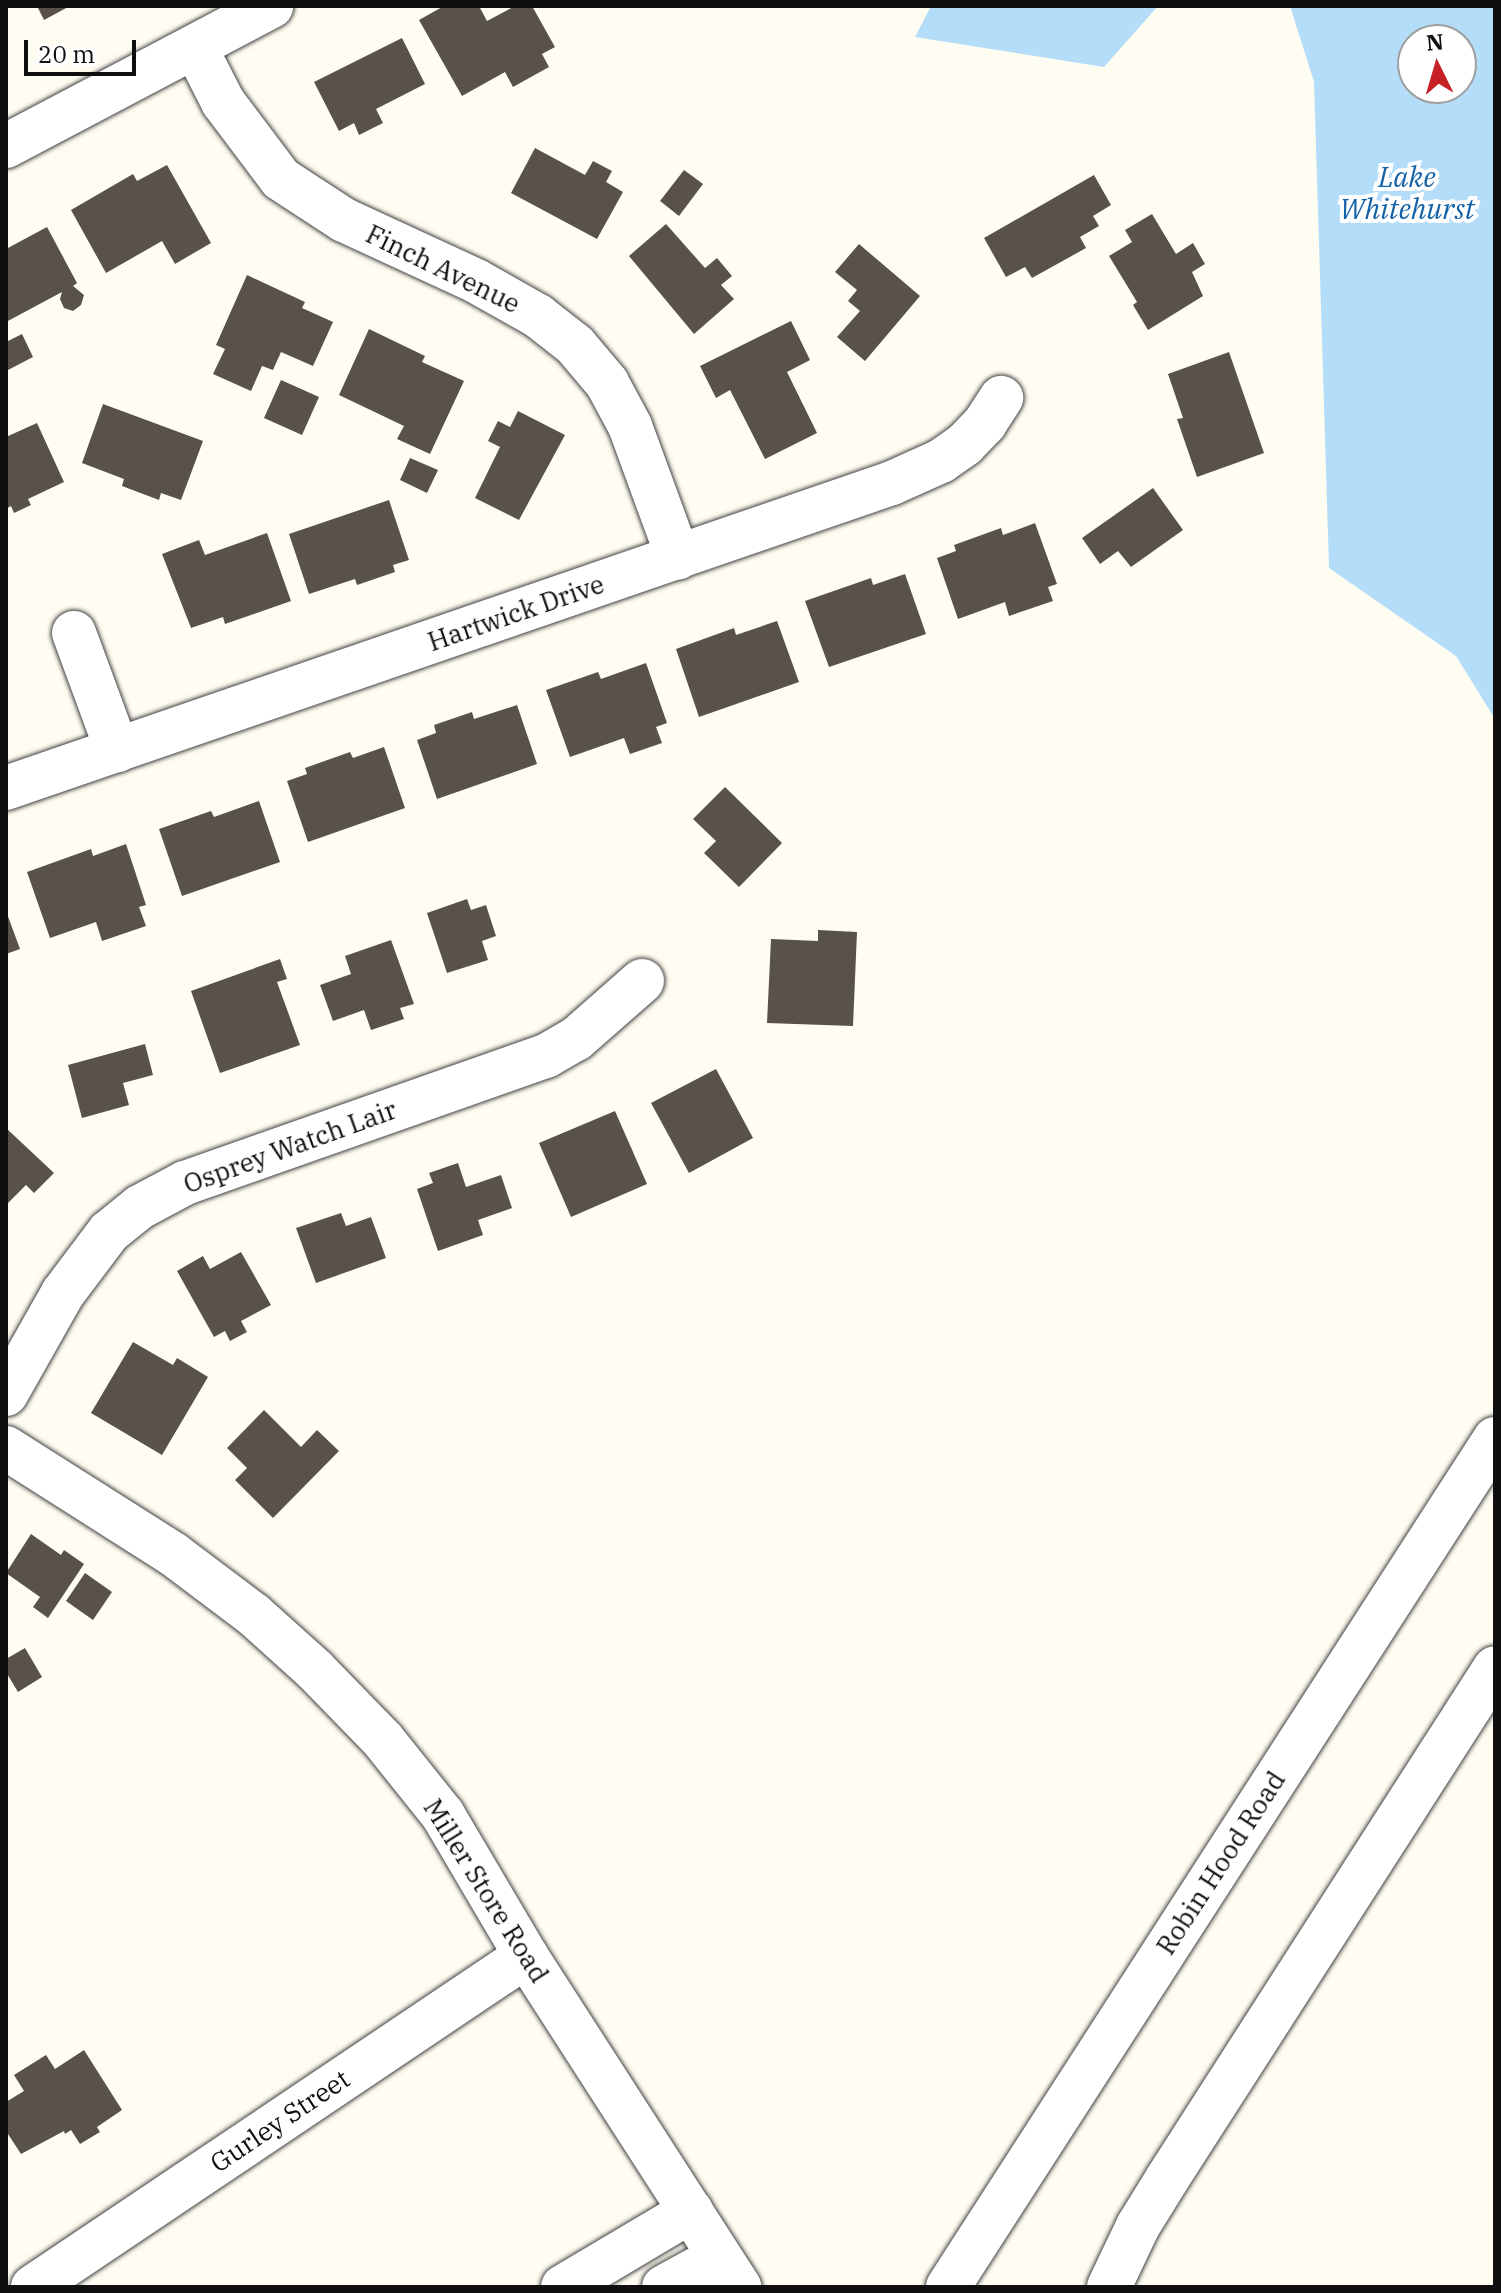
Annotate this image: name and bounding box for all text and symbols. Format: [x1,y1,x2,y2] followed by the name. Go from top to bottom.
[28,24,140,74] scale bar
[1397,24,1477,104] north arrow
[1425,26,1445,57] text: N
[38,38,95,70] text: 20 m
[1339,160,1475,226] water label: Lake Whitehurst
[361,218,525,320] street label: Finch Avenue
[424,568,608,658] street label: Hartwick Drive
[179,1094,401,1200] street label: Osprey Watch Lair
[1150,1765,1292,1961] street label: Robin Hood Road
[417,1793,555,1989] street label: Miller Store Road
[205,2063,355,2179] street label: Gurley Street

